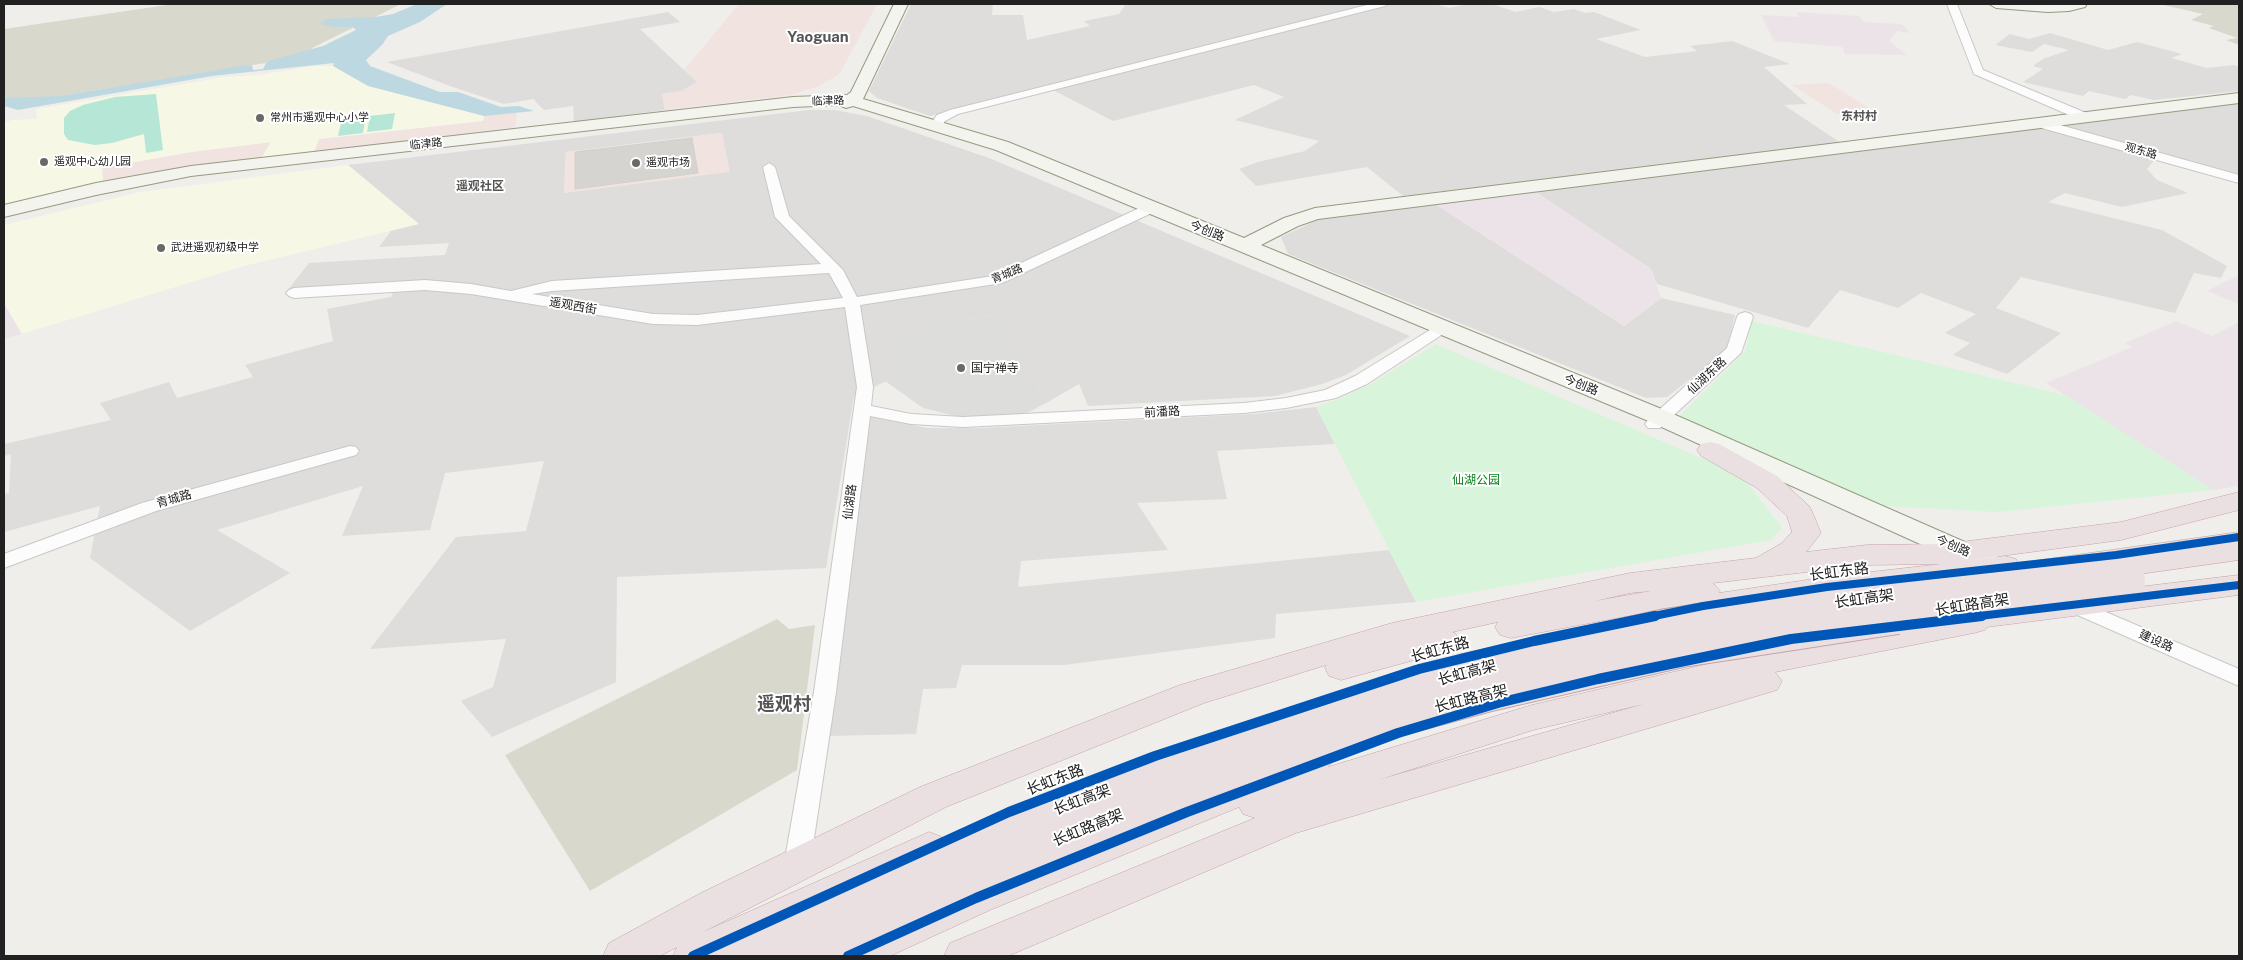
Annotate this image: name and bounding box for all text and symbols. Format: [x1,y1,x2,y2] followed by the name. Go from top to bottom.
[787,28,849,46] district label: Yaoguan
[811,94,845,108] street label: 临津路
[1841,109,1877,123] district label: 东村村
[270,111,369,125] place label: 常州市遥观中心小学
[254,112,266,124] marker: 常州市遥观中心小学
[409,136,443,152] street label: 临津路
[2123,140,2159,162] street label: 观东路
[54,155,131,169] place label: 遥观中心幼儿园
[38,156,50,168] marker: 遥观中心幼儿园
[646,156,690,170] place label: 遥观市场
[630,157,642,169] marker: 遥观市场
[456,179,504,193] district label: 遥观社区
[1188,218,1226,244] street label: 今创路
[171,241,259,255] place label: 武进遥观初级中学
[155,242,167,254] marker: 武进遥观初级中学
[989,262,1025,286] street label: 青城路
[548,295,598,317] street label: 遥观西街
[1685,354,1729,398] street label: 仙湖东路
[971,361,1019,375] place label: 国宁禅寺
[955,362,967,374] marker: 国宁禅寺
[1562,372,1600,398] street label: 今创路
[1144,404,1180,420] street label: 前潘路
[1452,473,1500,487] park label: 仙湖公园
[841,483,859,521] street label: 仙湖路
[155,487,193,511] street label: 青城路
[1934,532,1972,560] street label: 今创路
[1808,559,1870,585] street label: 长虹东路
[1833,586,1895,612] street label: 长虹高架
[1934,590,2010,620] street label: 长虹路高架
[2137,627,2175,655] street label: 建设路
[1409,634,1471,666] street label: 长虹东路
[1436,657,1498,689] street label: 长虹高架
[1432,681,1510,717] street label: 长虹路高架
[757,693,811,715] district label: 遥观村
[1024,761,1086,799] street label: 长虹东路
[1051,781,1113,819] street label: 长虹高架
[1050,806,1126,850] street label: 长虹路高架

